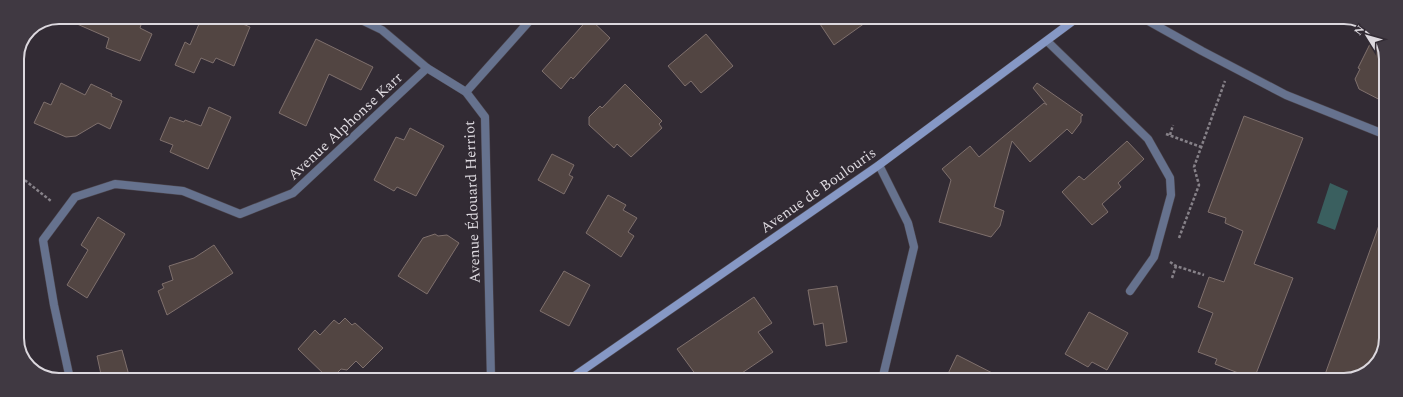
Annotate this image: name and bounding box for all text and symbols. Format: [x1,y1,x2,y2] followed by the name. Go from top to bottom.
[1347,16,1387,56] north arrow
[1350,22,1369,39] text: N
[283,67,408,186] street label: Avenue Alphonse Karr
[458,120,487,284] street label: Avenue Édouard Herriot
[755,142,881,239] street label: Avenue de Boulouris

